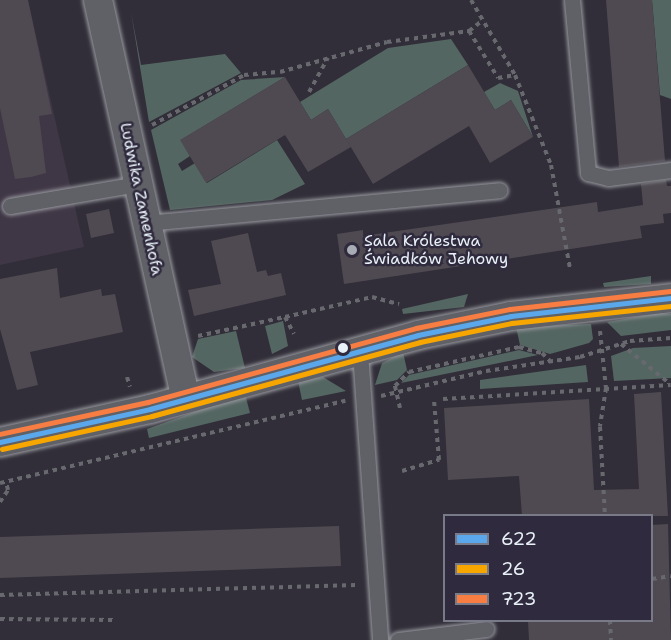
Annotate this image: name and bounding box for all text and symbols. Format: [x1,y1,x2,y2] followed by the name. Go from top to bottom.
[115,121,167,277] street label: Ludwika Zamenhofa
[364,231,508,269] place label: Sala Królestwa Świadków Jehowy
[345,243,359,257] marker: Sala Królestwa Świadków Jehowy
[337,342,349,354] unlabelled marker
[443,514,653,622] legend
[501,527,537,551] text: 622
[501,557,525,581] text: 26
[501,587,536,611] text: 723

